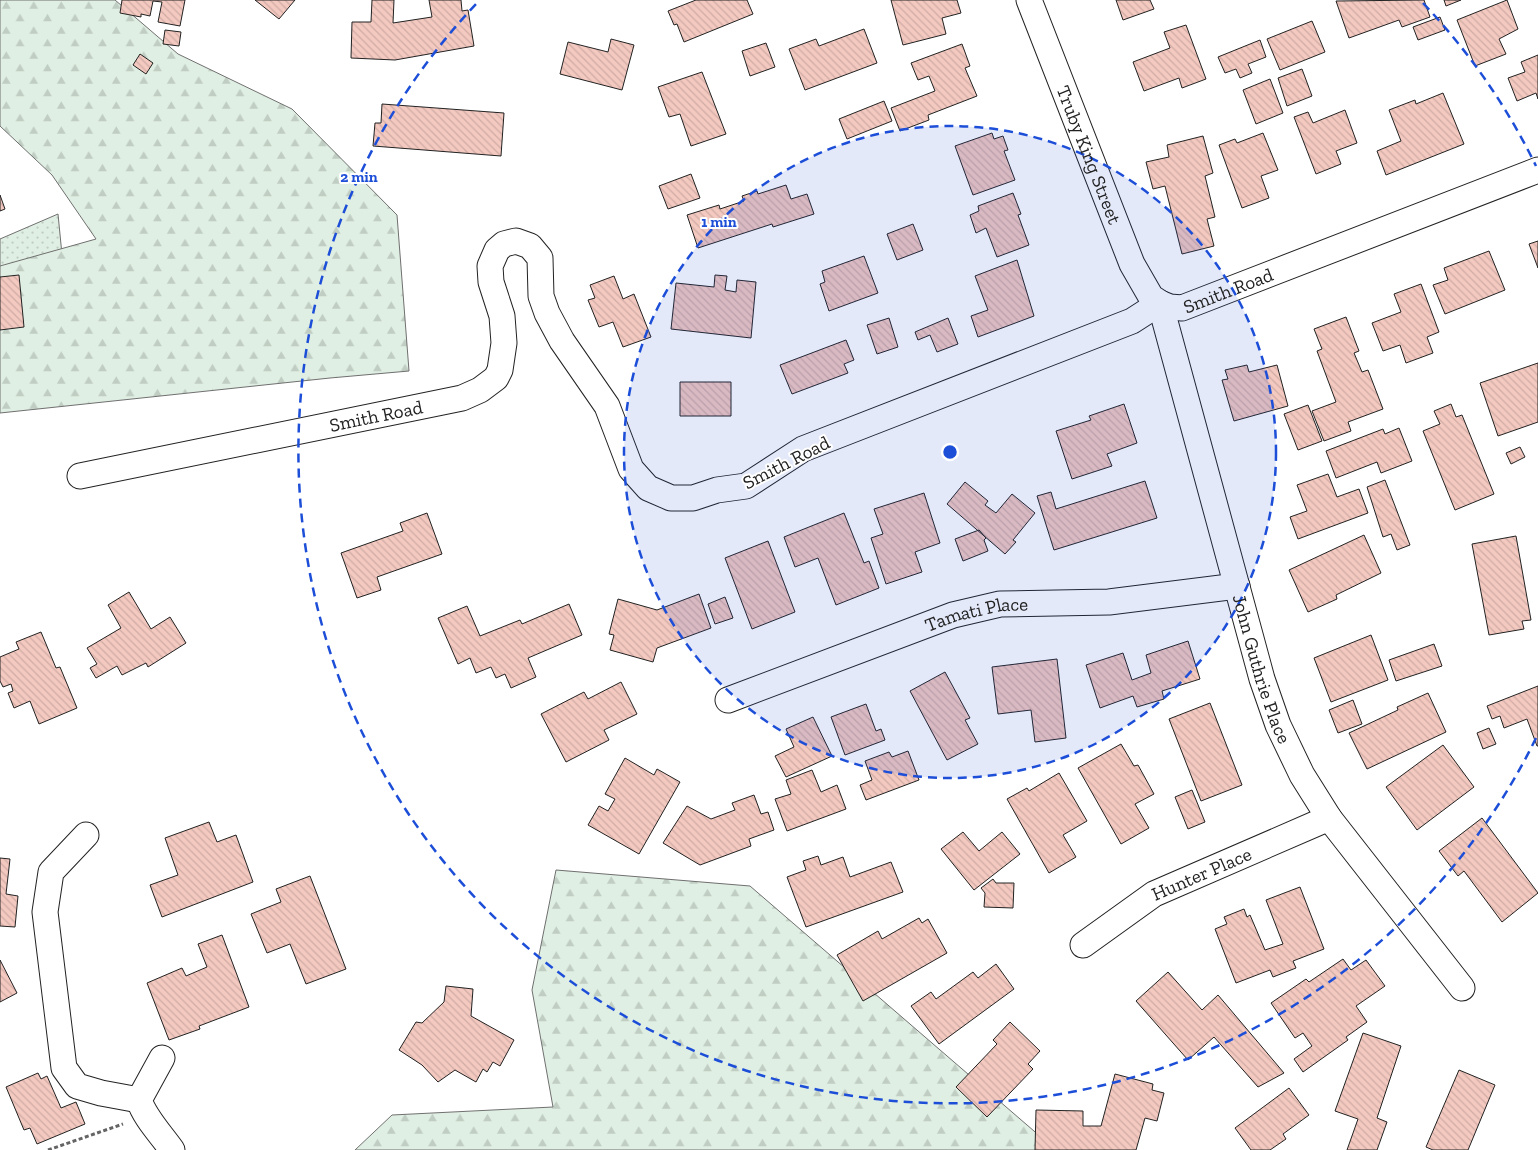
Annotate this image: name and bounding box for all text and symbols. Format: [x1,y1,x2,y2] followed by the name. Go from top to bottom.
[1051,82,1126,227] street label: Truby King Street
[340,168,378,186] text: 2 min
[701,213,737,231] text: 1 min
[1180,263,1277,318] street label: Smith Road
[327,395,425,437] street label: Smith Road
[739,430,834,494] street label: Smith Road
[941,443,959,461] centre of rings
[922,592,1028,637] street label: Tamati Place
[1228,592,1296,747] street label: John Guthrie Place
[1148,842,1255,906] street label: Hunter Place

